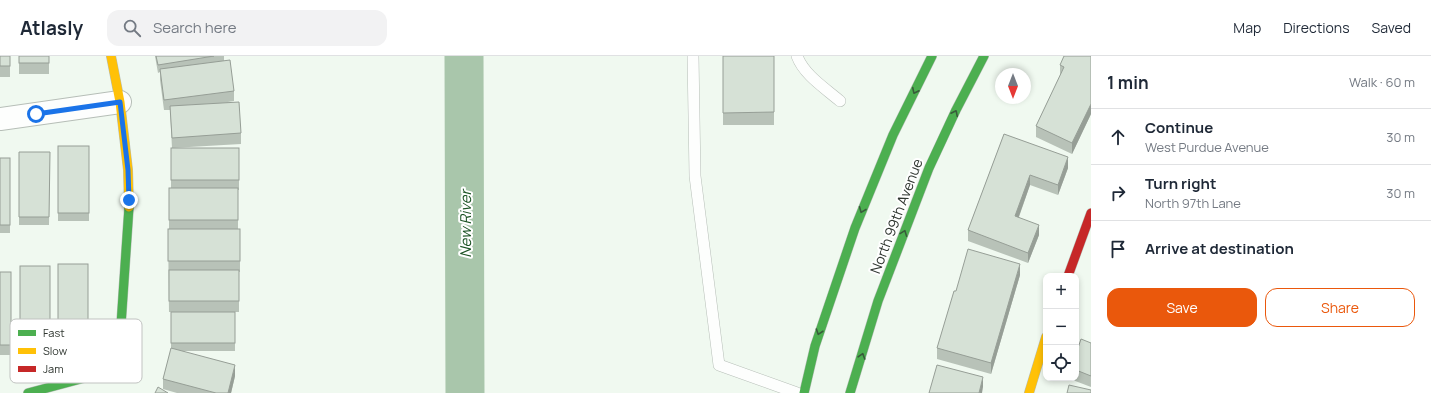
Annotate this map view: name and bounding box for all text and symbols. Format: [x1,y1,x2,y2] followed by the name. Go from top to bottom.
[107,10,387,46] search box
[20,15,83,41] text: Atlasly
[121,17,143,39] icon: search
[153,17,236,38] text: Search here
[1233,18,1261,37] text: Map
[1283,18,1350,37] text: Directions
[1372,18,1411,37] text: Saved
[995,68,1031,104] north arrow
[1107,71,1149,94] text: 1 min
[1349,73,1415,91] text: Walk · 60 m
[912,87,920,94] one-way arrow
[27,105,45,123] route start
[950,110,958,118] one-way arrow
[1145,117,1213,138] text: Continue
[1107,126,1129,148] icon: ahead
[1386,128,1415,146] text: 30 m
[1145,138,1269,156] text: West Purdue Avenue
[865,156,927,276] street label: North 99th Avenue
[1145,173,1216,194] text: Turn right
[1107,182,1129,204] icon: right
[1386,184,1415,202] text: 30 m
[455,188,476,258] water label: New River
[120,191,138,209] route end
[1145,194,1241,212] text: North 97th Lane
[858,206,866,213] one-way arrow
[899,229,907,236] one-way arrow
[1107,238,1129,260] icon: arrive
[1145,238,1294,259] text: Arrive at destination
[1043,273,1079,381] map controls
[1043,273,1079,309] button: +
[1107,288,1257,327] button: Save
[1265,288,1415,327] button: Share
[1043,309,1079,345] button: −
[10,319,142,383] legend
[43,325,65,340] text: Fast
[816,329,824,336] one-way arrow
[43,343,68,358] text: Slow
[1043,345,1079,381] button: locate
[857,352,866,359] one-way arrow
[43,361,64,376] text: Jam

